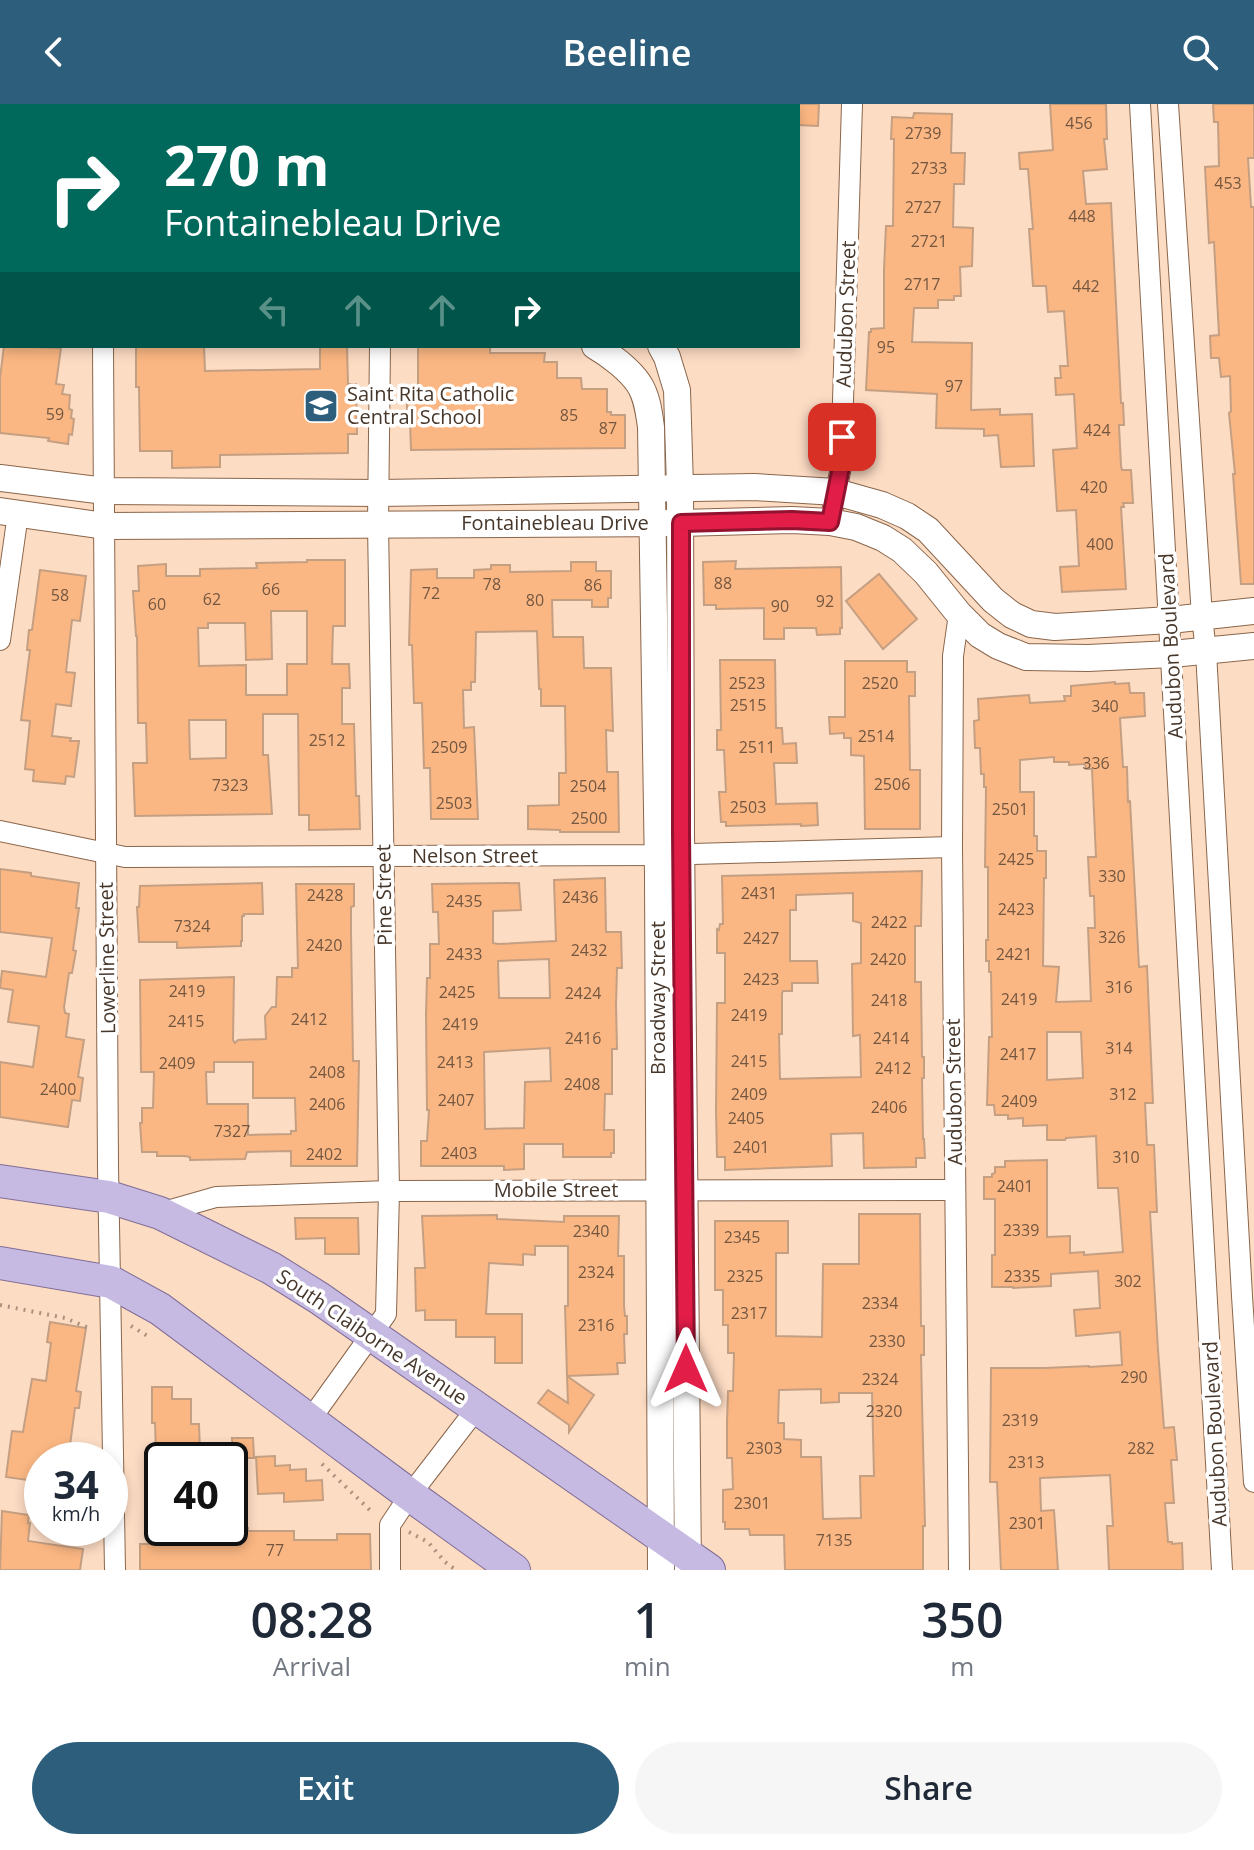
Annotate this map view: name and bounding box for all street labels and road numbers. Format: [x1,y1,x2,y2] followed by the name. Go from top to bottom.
[829,240,862,388] street label: Audubon Street
[461,509,649,536] street label: Fontainebleau Drive
[1152,552,1189,740] street label: Audubon Boulevard
[412,842,538,869] street label: Nelson Street
[369,844,398,946] street label: Pine Street
[92,882,121,1034] street label: Lowerline Street
[644,921,671,1075] street label: Broadway Street
[939,1018,968,1166] street label: Audubon Street
[494,1176,618,1203] street label: Mobile Street
[272,1263,473,1411] street label: South Claiborne Avenue
[1196,1340,1233,1528] street label: Audubon Boulevard

